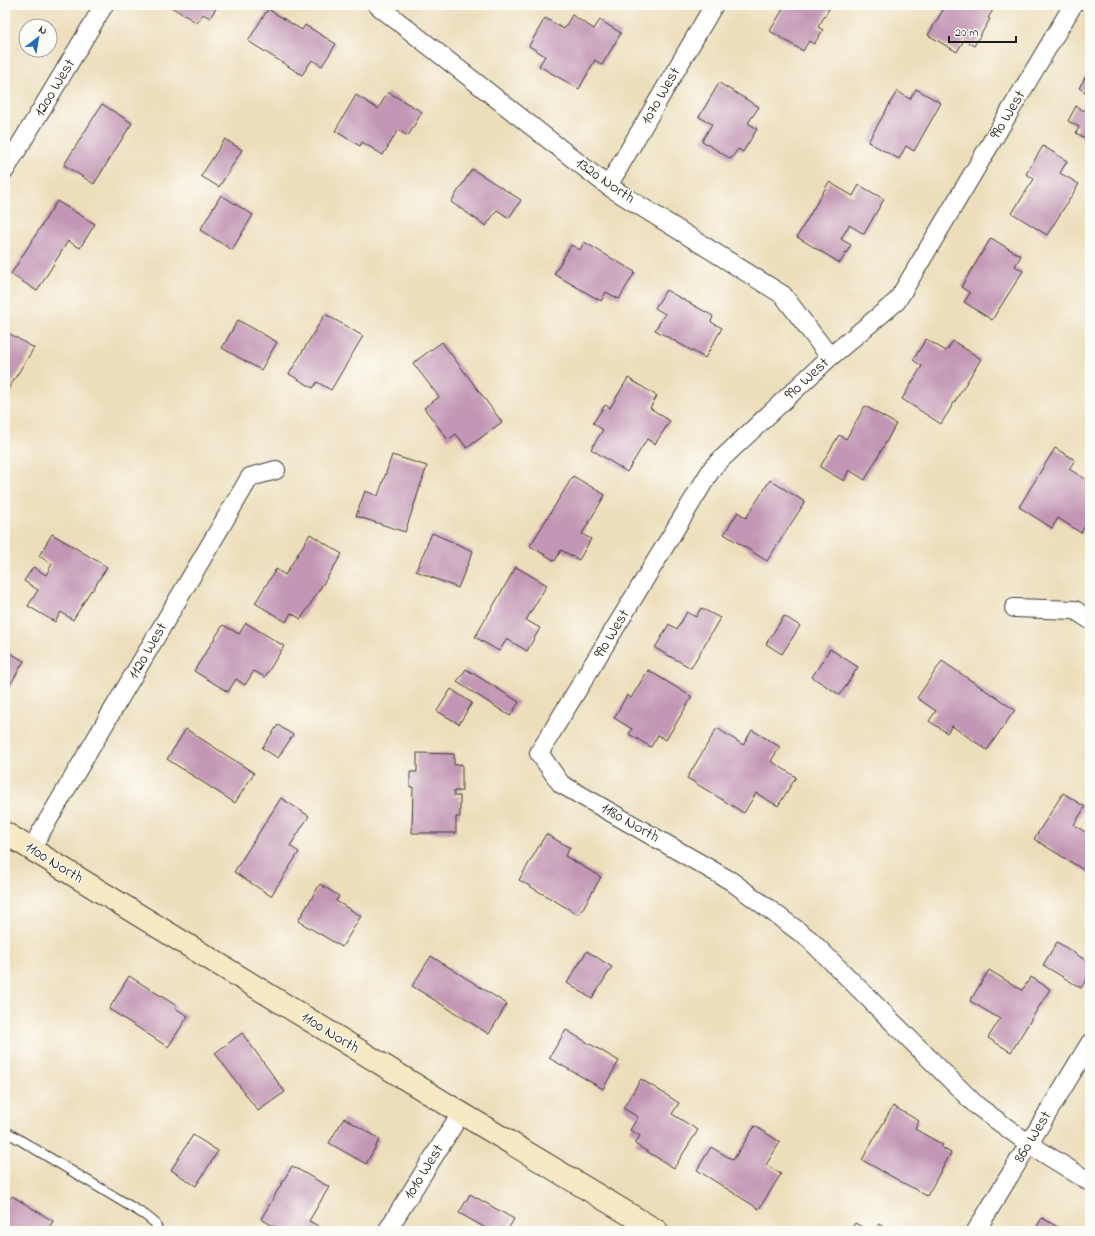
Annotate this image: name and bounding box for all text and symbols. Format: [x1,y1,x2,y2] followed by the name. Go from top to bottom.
[18,18,58,58] north arrow
[949,18,1016,44] scale bar
[35,22,50,39] text: N
[955,24,978,42] text: 20 m
[28,54,82,122] street label: 1200 West
[635,62,687,129] street label: 1070 West
[984,85,1032,144] street label: 990 West
[570,152,640,210] street label: 1320 North
[779,352,835,406] street label: 990 West
[588,604,636,663] street label: 990 West
[122,618,174,684] street label: 1120 West
[596,797,664,849] street label: 1180 North
[20,836,88,890] street label: 1100 North
[296,1006,364,1060] street label: 1100 North
[1008,1106,1058,1168] street label: 860 West
[398,1139,451,1204] street label: 1010 West

